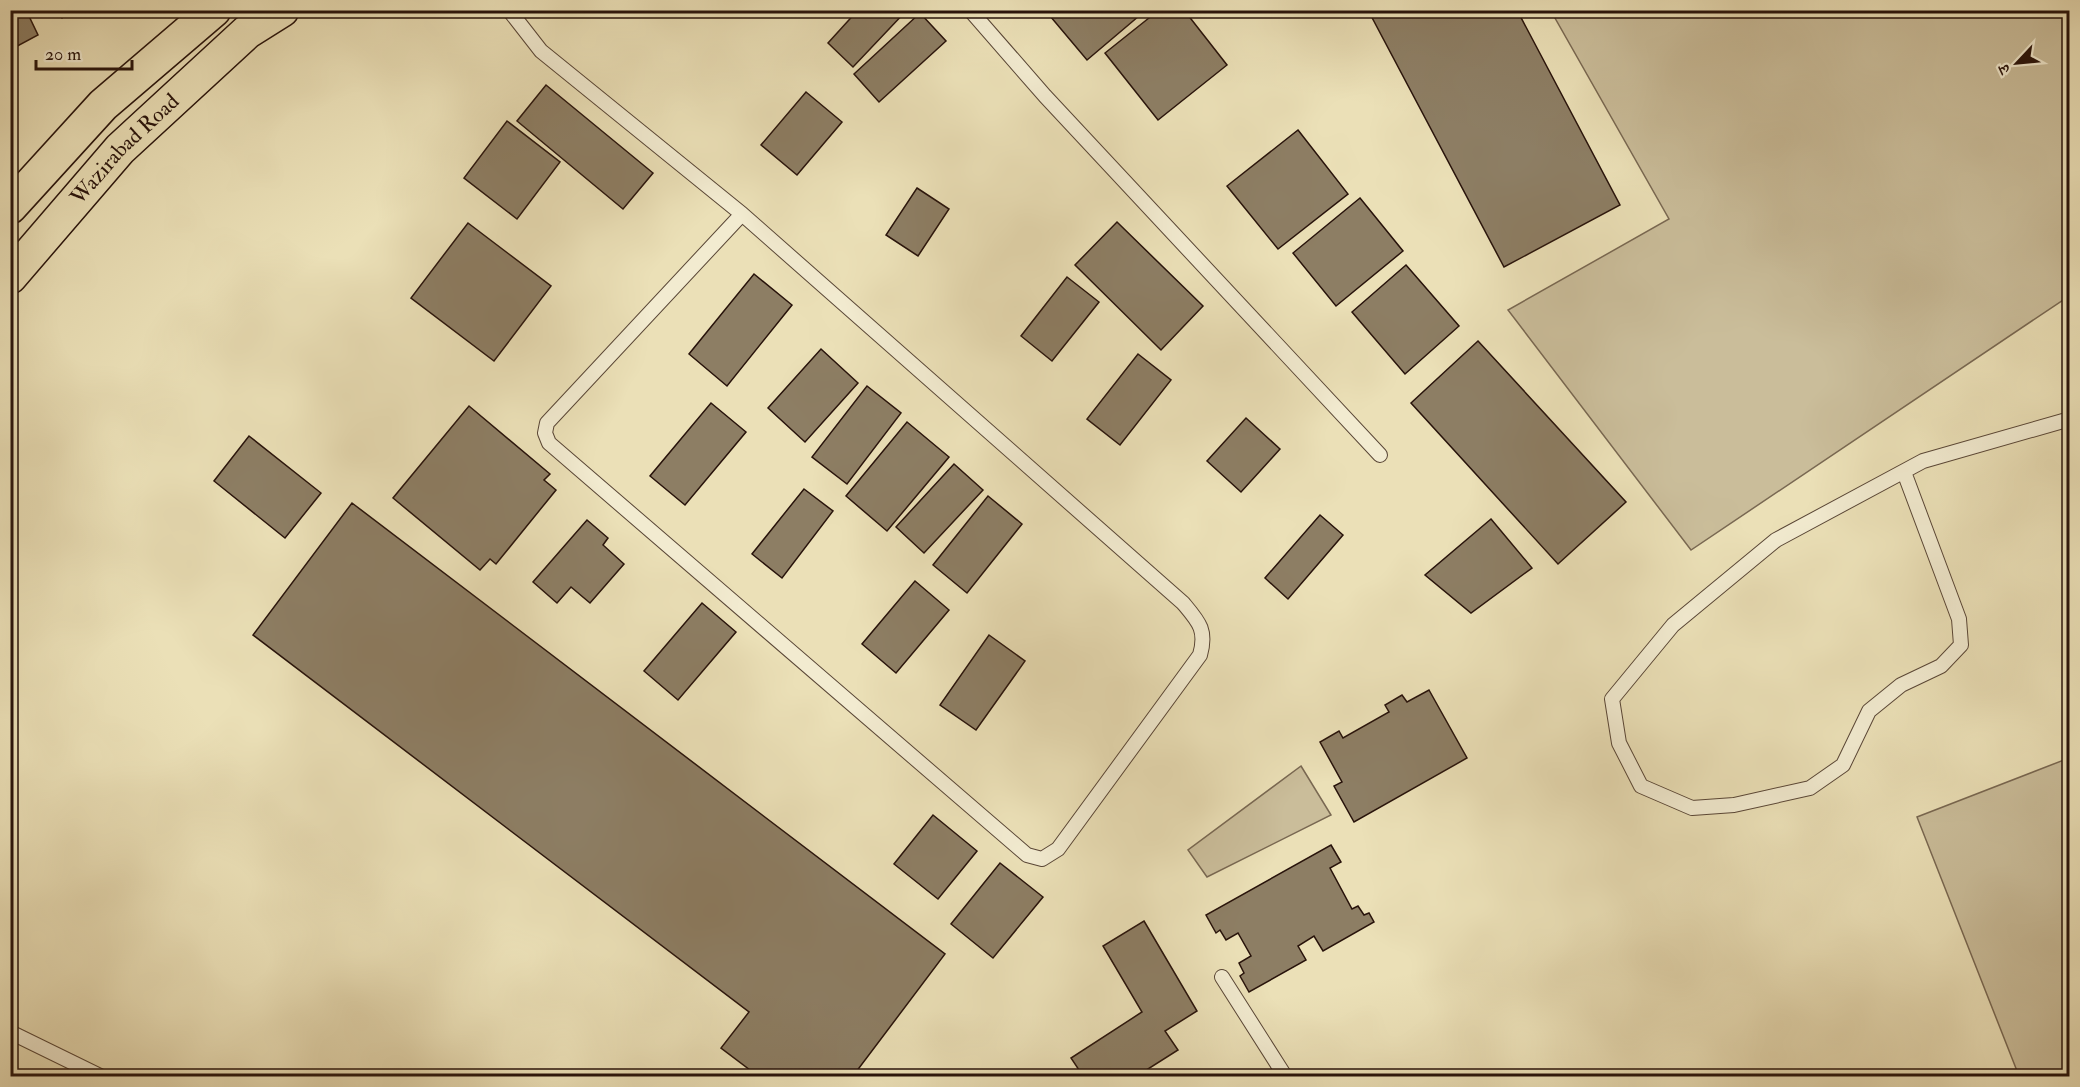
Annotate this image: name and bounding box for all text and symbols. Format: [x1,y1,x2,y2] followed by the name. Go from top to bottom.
[36,33,132,71] scale bar
[1987,33,2047,93] north arrow
[45,43,81,66] text: 20 m
[1993,59,2016,78] text: उ
[64,87,185,211] street label: Wazirabad Road

